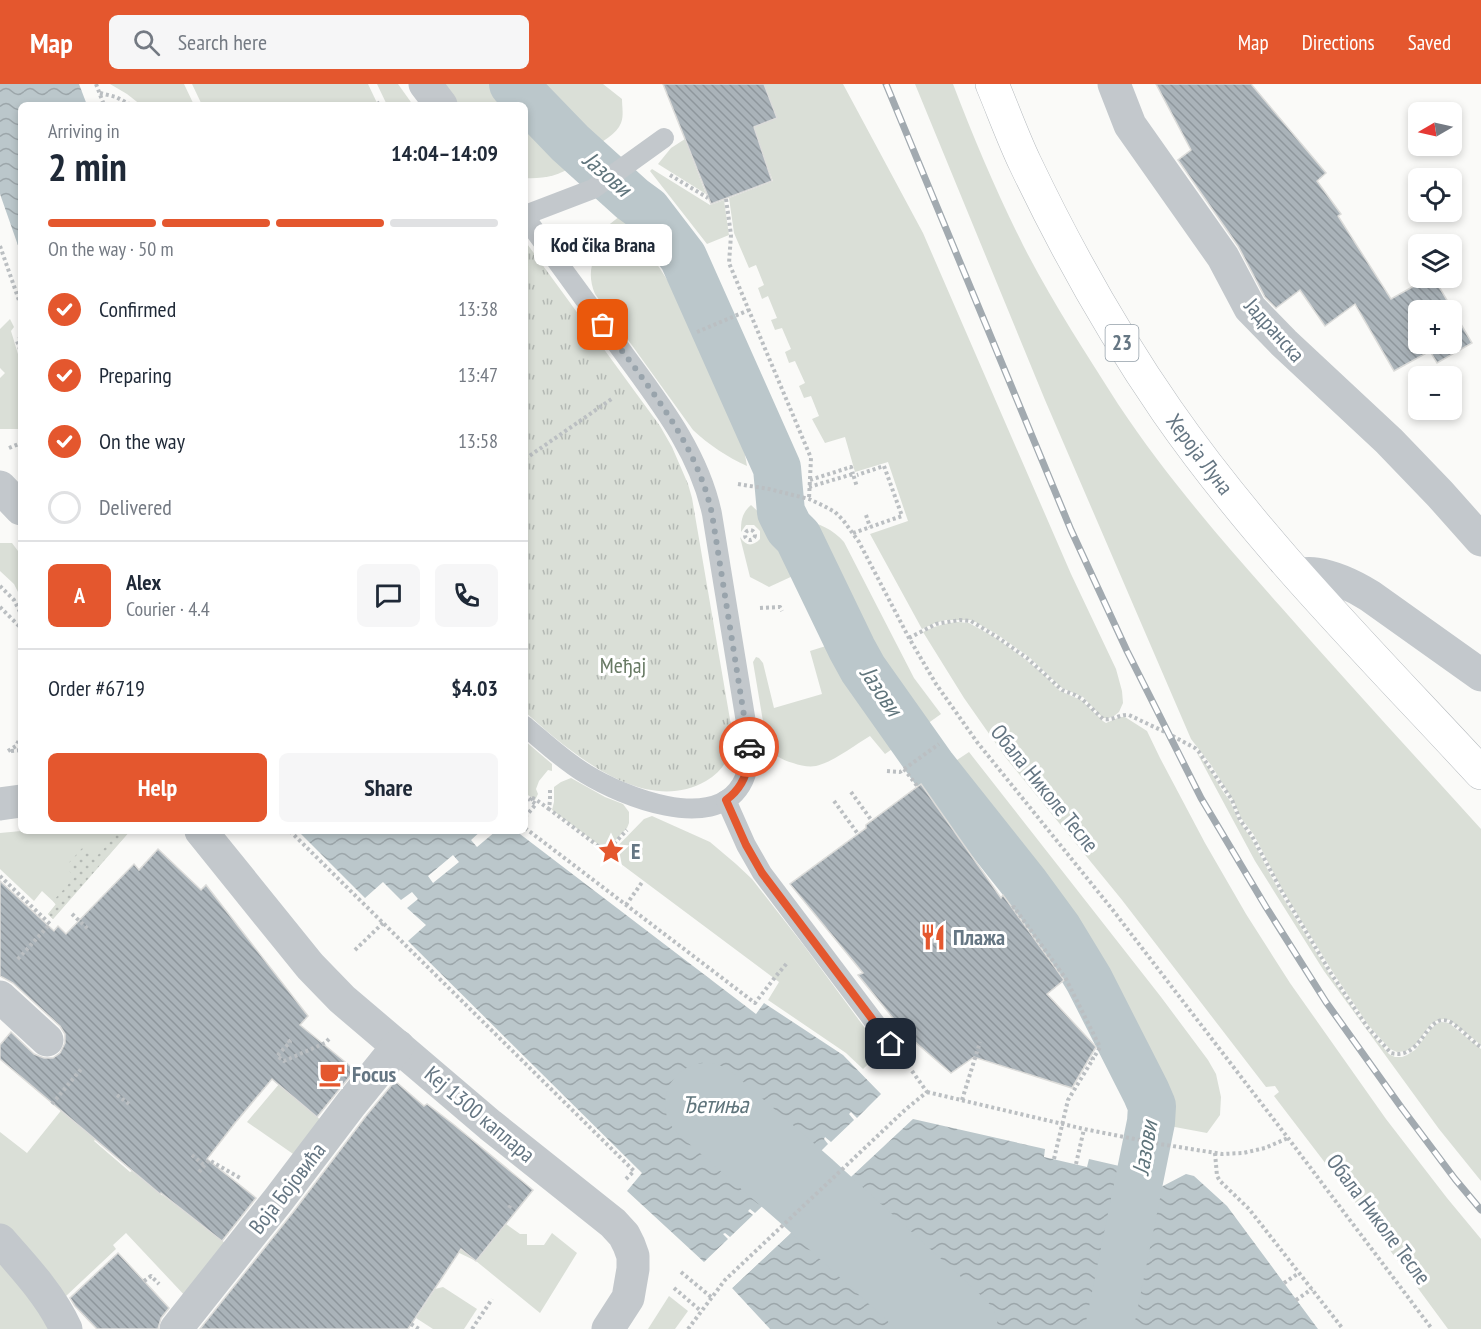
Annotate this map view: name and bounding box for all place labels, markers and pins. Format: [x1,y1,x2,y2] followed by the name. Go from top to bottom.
[534,223,672,265] callout: Kod čika Brana
[577,299,628,350] pin
[596,836,626,866] place icon: E
[631,837,640,865] place label: E
[918,922,948,952] restaurant icon: Плажа
[953,923,1005,951] place label: Плажа
[865,1018,916,1069] pin
[317,1059,347,1089] cafe icon: Focus
[352,1060,397,1088] place label: Focus

